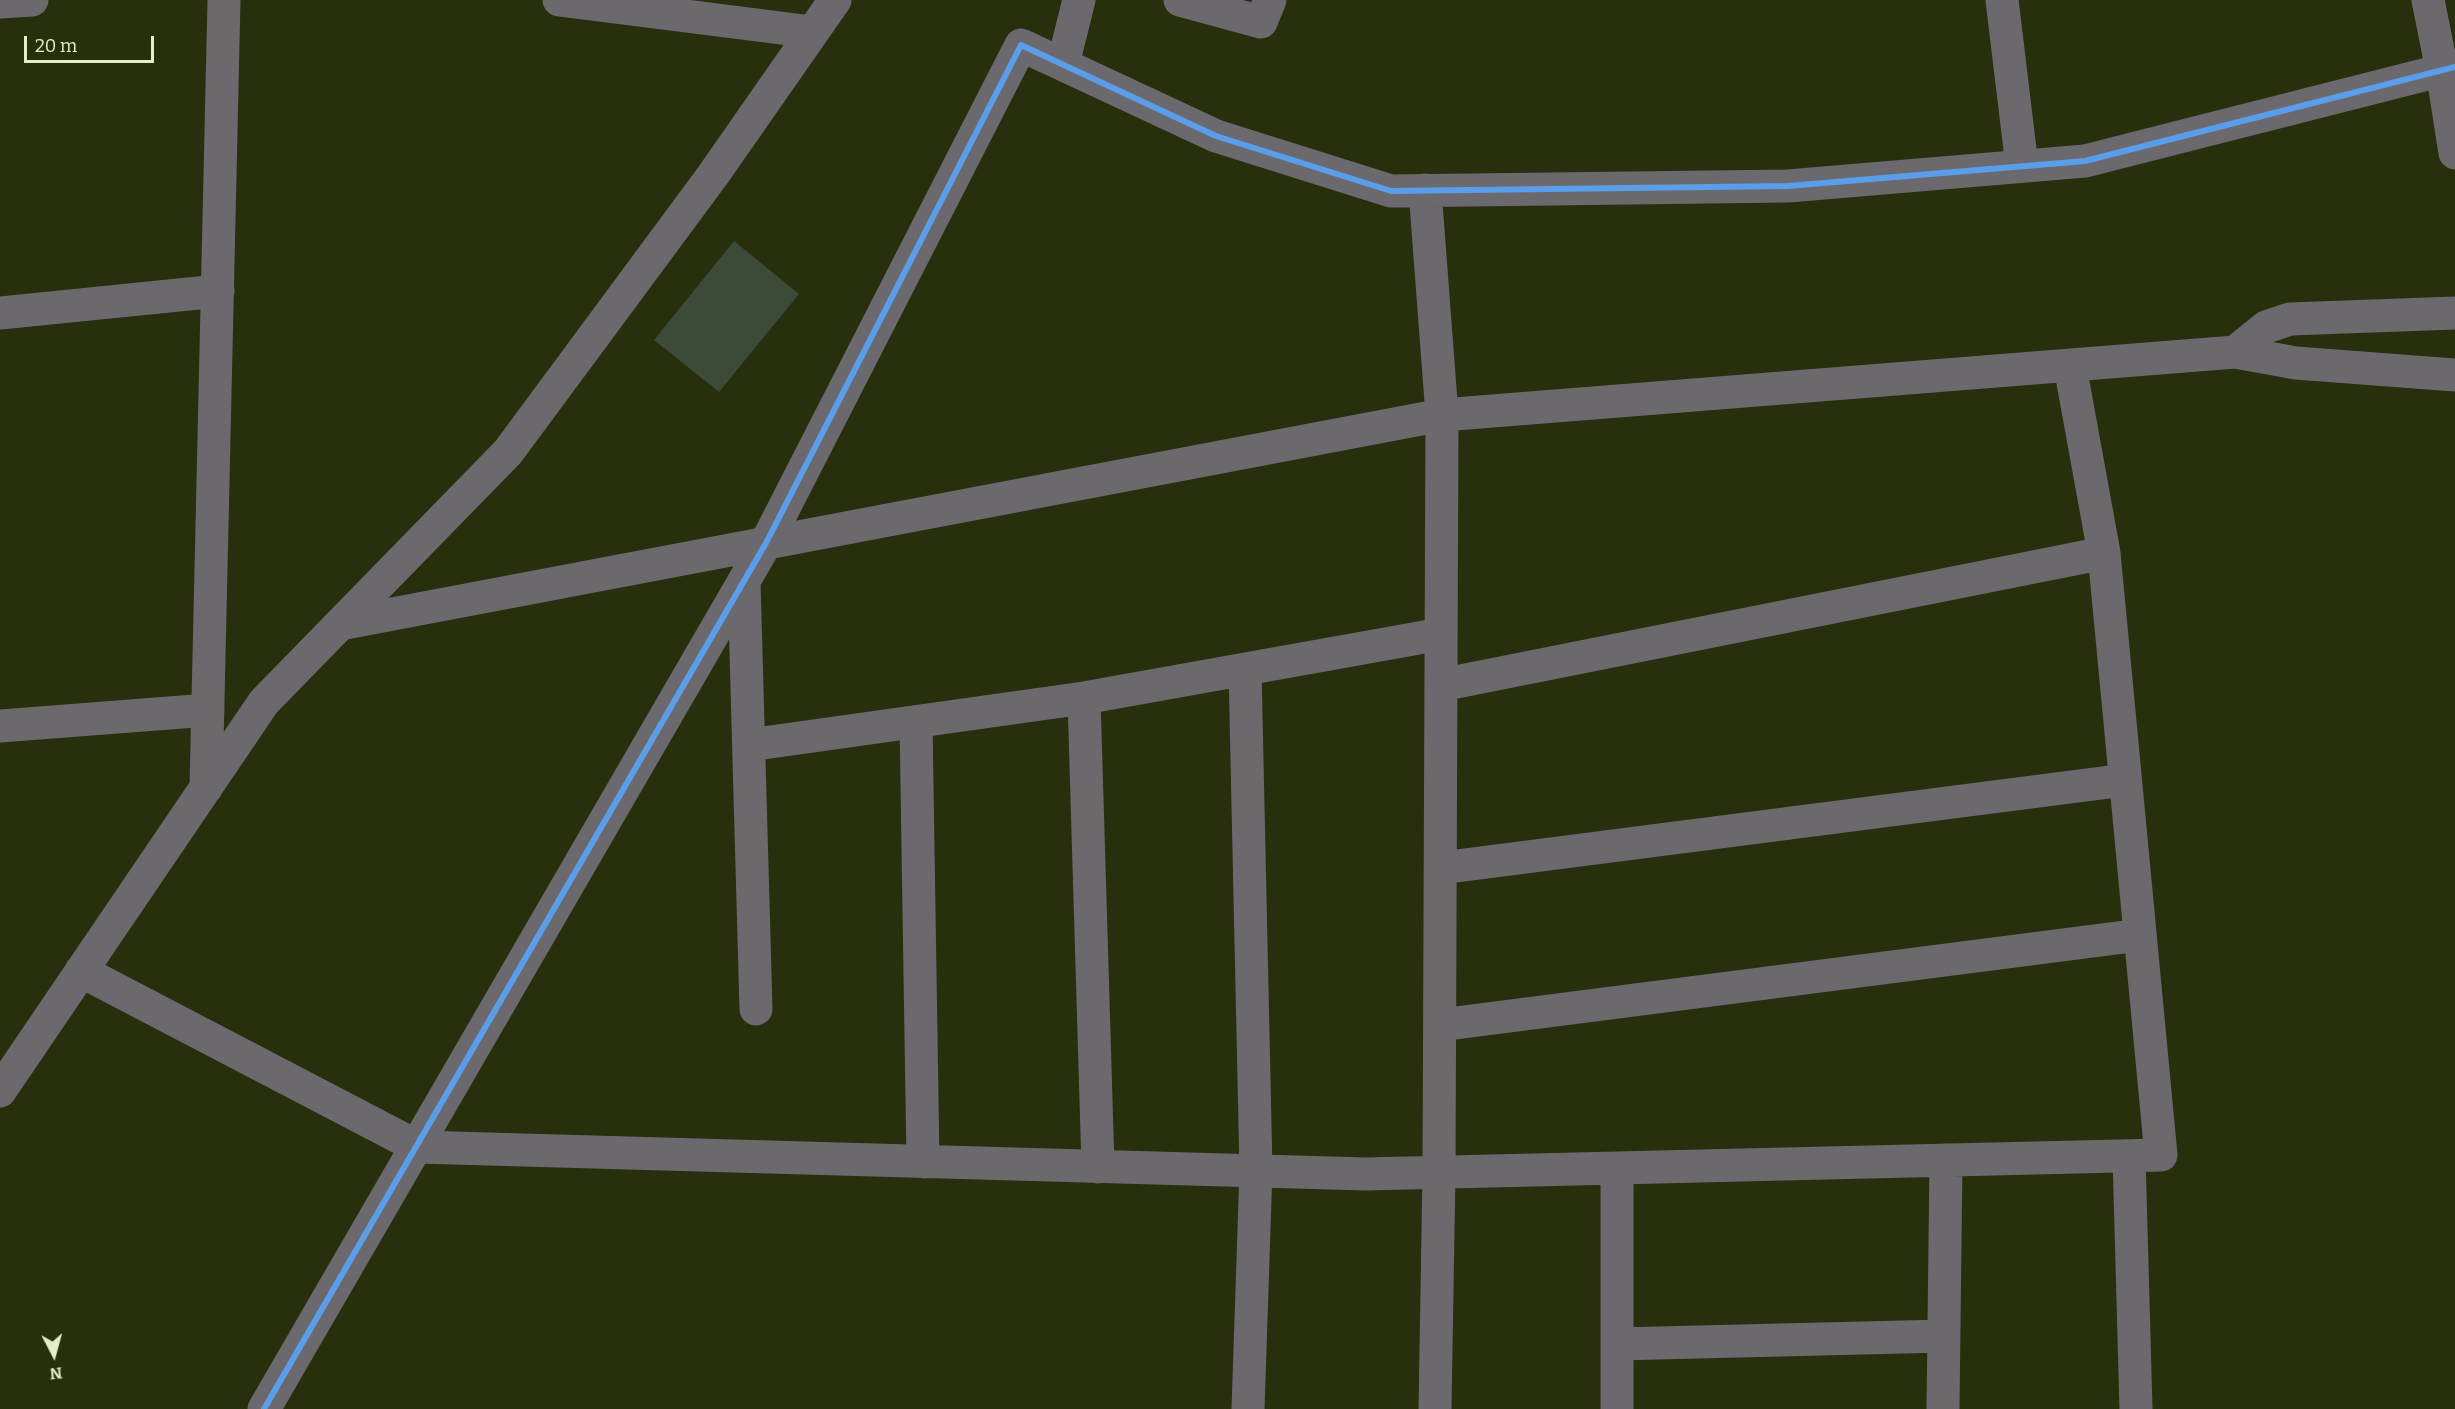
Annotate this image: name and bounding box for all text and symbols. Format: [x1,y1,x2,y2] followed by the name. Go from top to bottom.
[27,24,158,62] scale bar
[35,35,77,57] text: 20 m
[24,1325,84,1385] north arrow
[49,1363,63,1383] text: N

